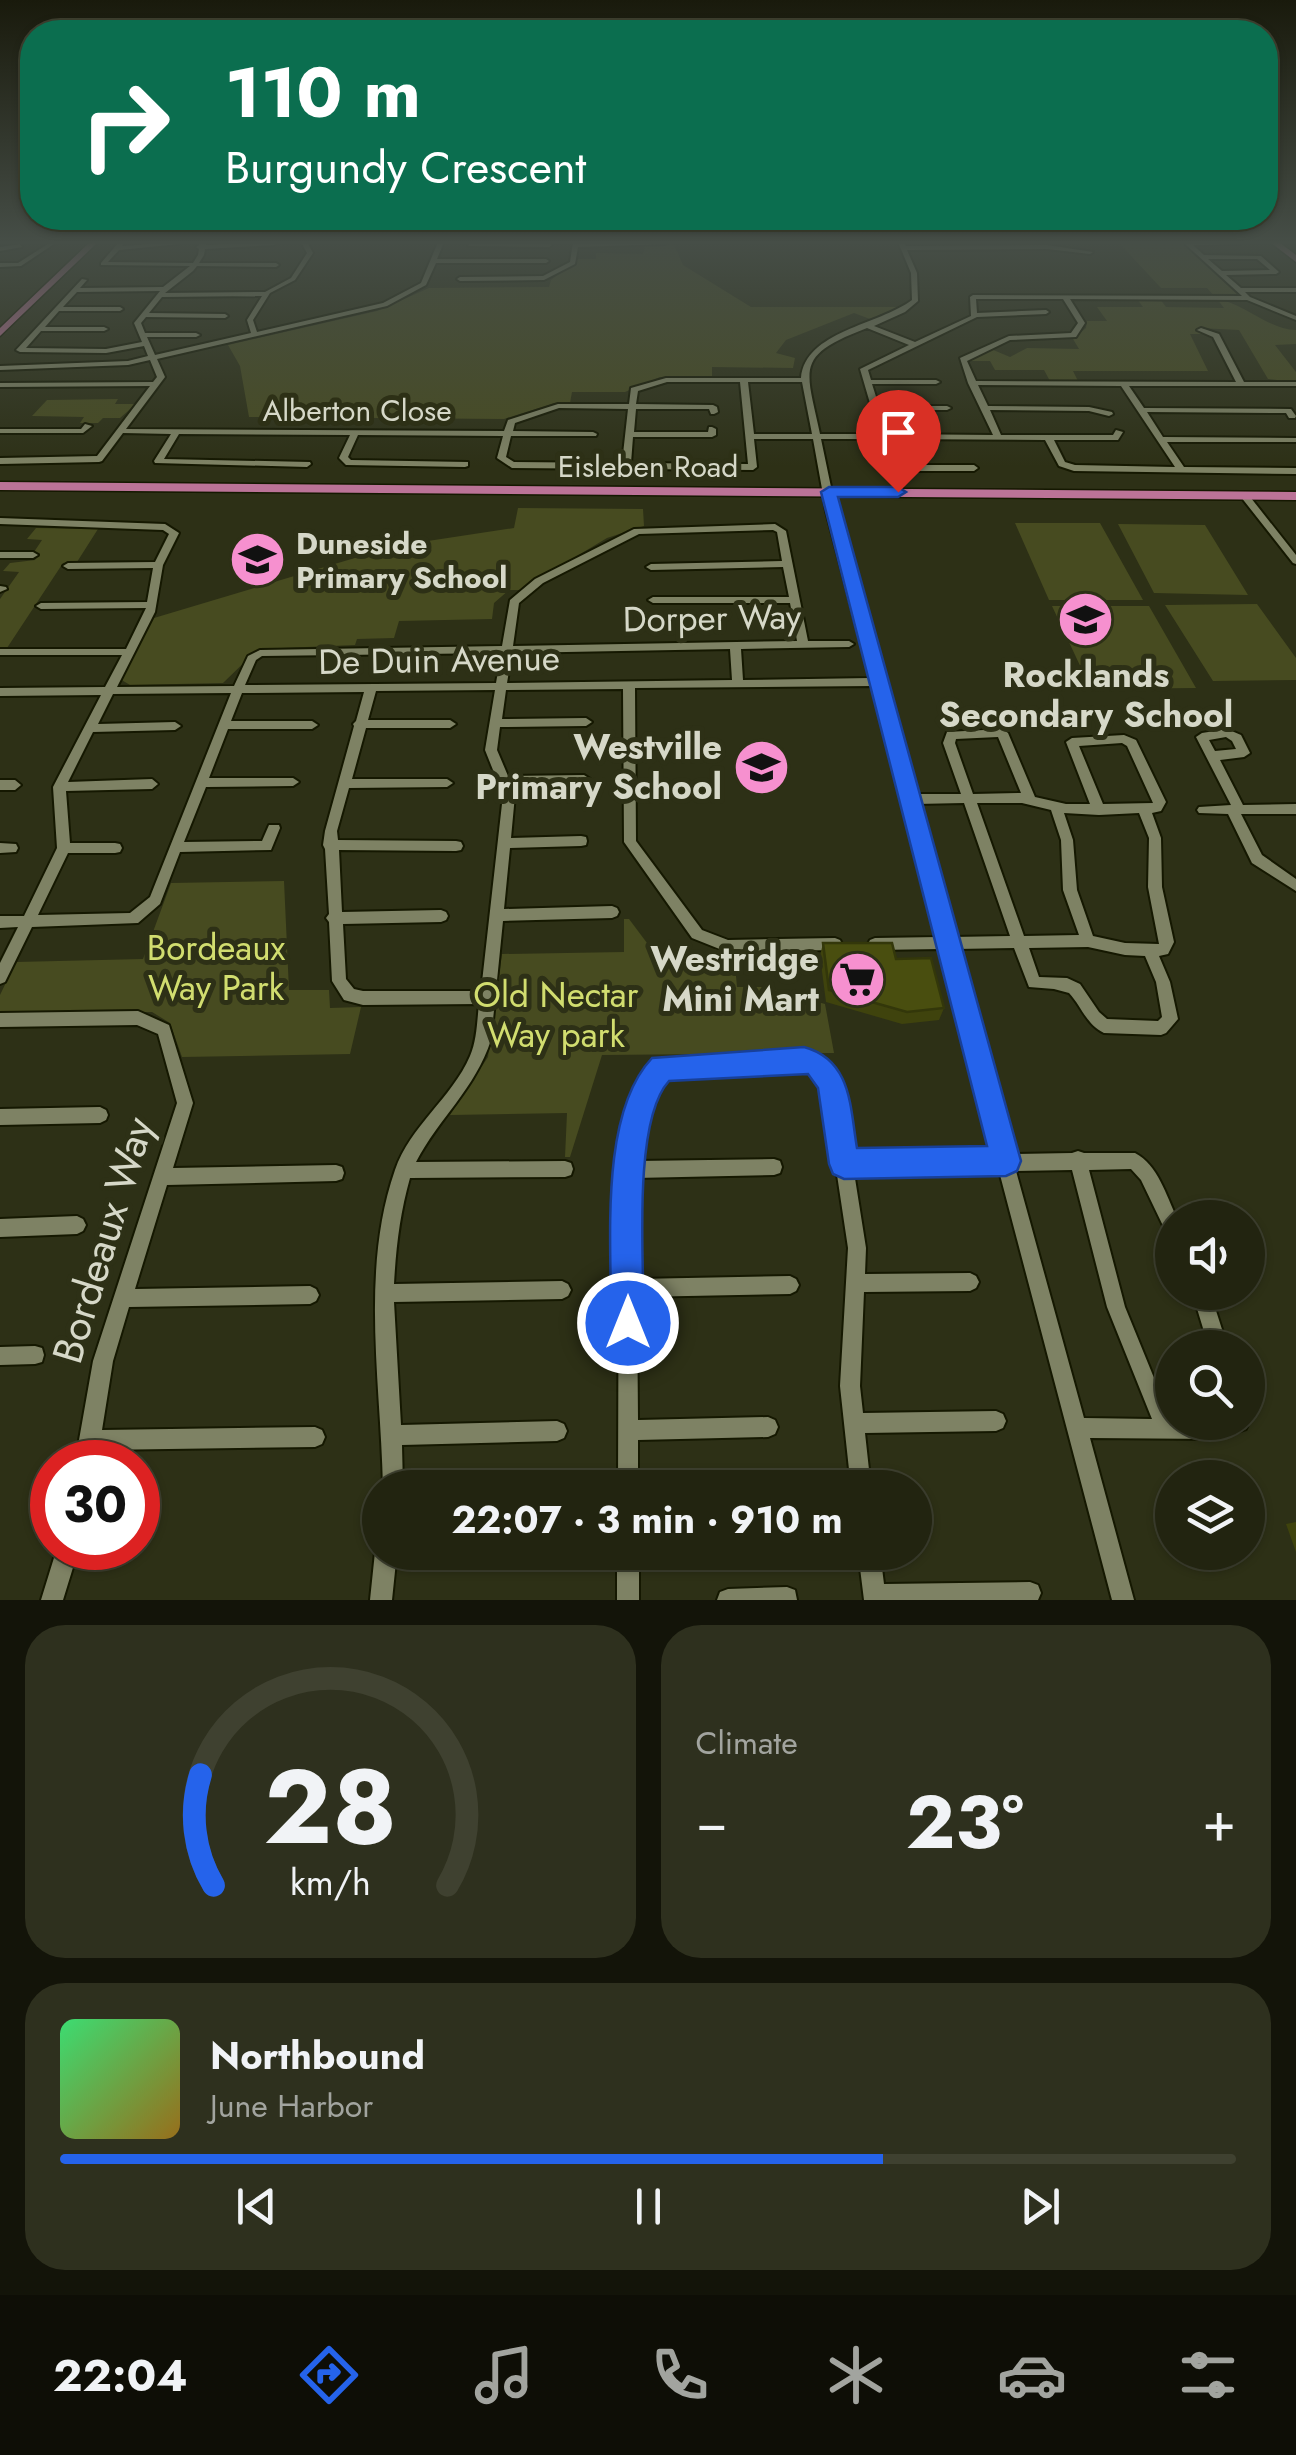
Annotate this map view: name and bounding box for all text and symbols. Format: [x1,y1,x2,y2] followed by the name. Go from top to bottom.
[225,42,421,143] text: 110 m
[60,60,190,190] icon: right
[225,135,586,200] text: Burgundy Crescent
[262,389,452,432] street label: Alberton Close
[856,390,941,493] pin
[871,405,926,460] icon: arrive
[558,445,738,488] street label: Eisleben Road
[296,522,507,599] place label: Duneside Primary School
[227,530,287,590] school or university icon: Duneside Primary School
[1056,589,1116,649] school or university icon: Rocklands Secondary School
[622,591,802,645] street label: Dorper Way
[318,633,560,687] street label: De Duin Avenue
[939,650,1233,740] place label: Rocklands Secondary School
[475,722,722,812] place label: Westville Primary School
[731,737,791,797] school or university icon: Westville Primary School
[147,923,286,1013] park label: Bordeaux Way Park
[650,934,819,1024] place label: Westridge Mini Mart
[828,949,888,1009] supermarket icon: Westridge Mini Mart
[473,970,639,1060] park label: Old Nectar Way park
[37,1109,170,1371] street label: Bordeaux Way
[1155,1200,1265,1570] map controls
[1155,1200,1265,1310] button: sound
[576,1271,680,1375] position arrow
[1155,1330,1265,1440] button: search
[30,1440,160,1570] speed limit sign: 30
[1155,1460,1265,1570] button: layers
[451,1492,843,1547] text: 22:07 · 3 min · 910 m
[696,1720,798,1766] text: Climate
[264,1732,397,1882] text: 28
[906,1768,1024,1876] text: 23°
[696,1782,728,1862] text: −
[1202,1782,1236,1862] text: +
[290,1857,371,1908] text: km/h
[210,2028,425,2083] text: Northbound
[210,2083,373,2129] text: June Harbor
[229,2179,284,2234] icon: previous
[621,2179,676,2234] icon: pause
[1013,2179,1068,2234] icon: next
[294,2340,364,2410] icon: directions
[469,2340,539,2410] icon: music
[645,2340,715,2410] icon: phone
[821,2340,891,2410] icon: climate
[997,2340,1067,2410] icon: car
[1173,2340,1243,2410] icon: filters
[53,2343,188,2408] text: 22:04

